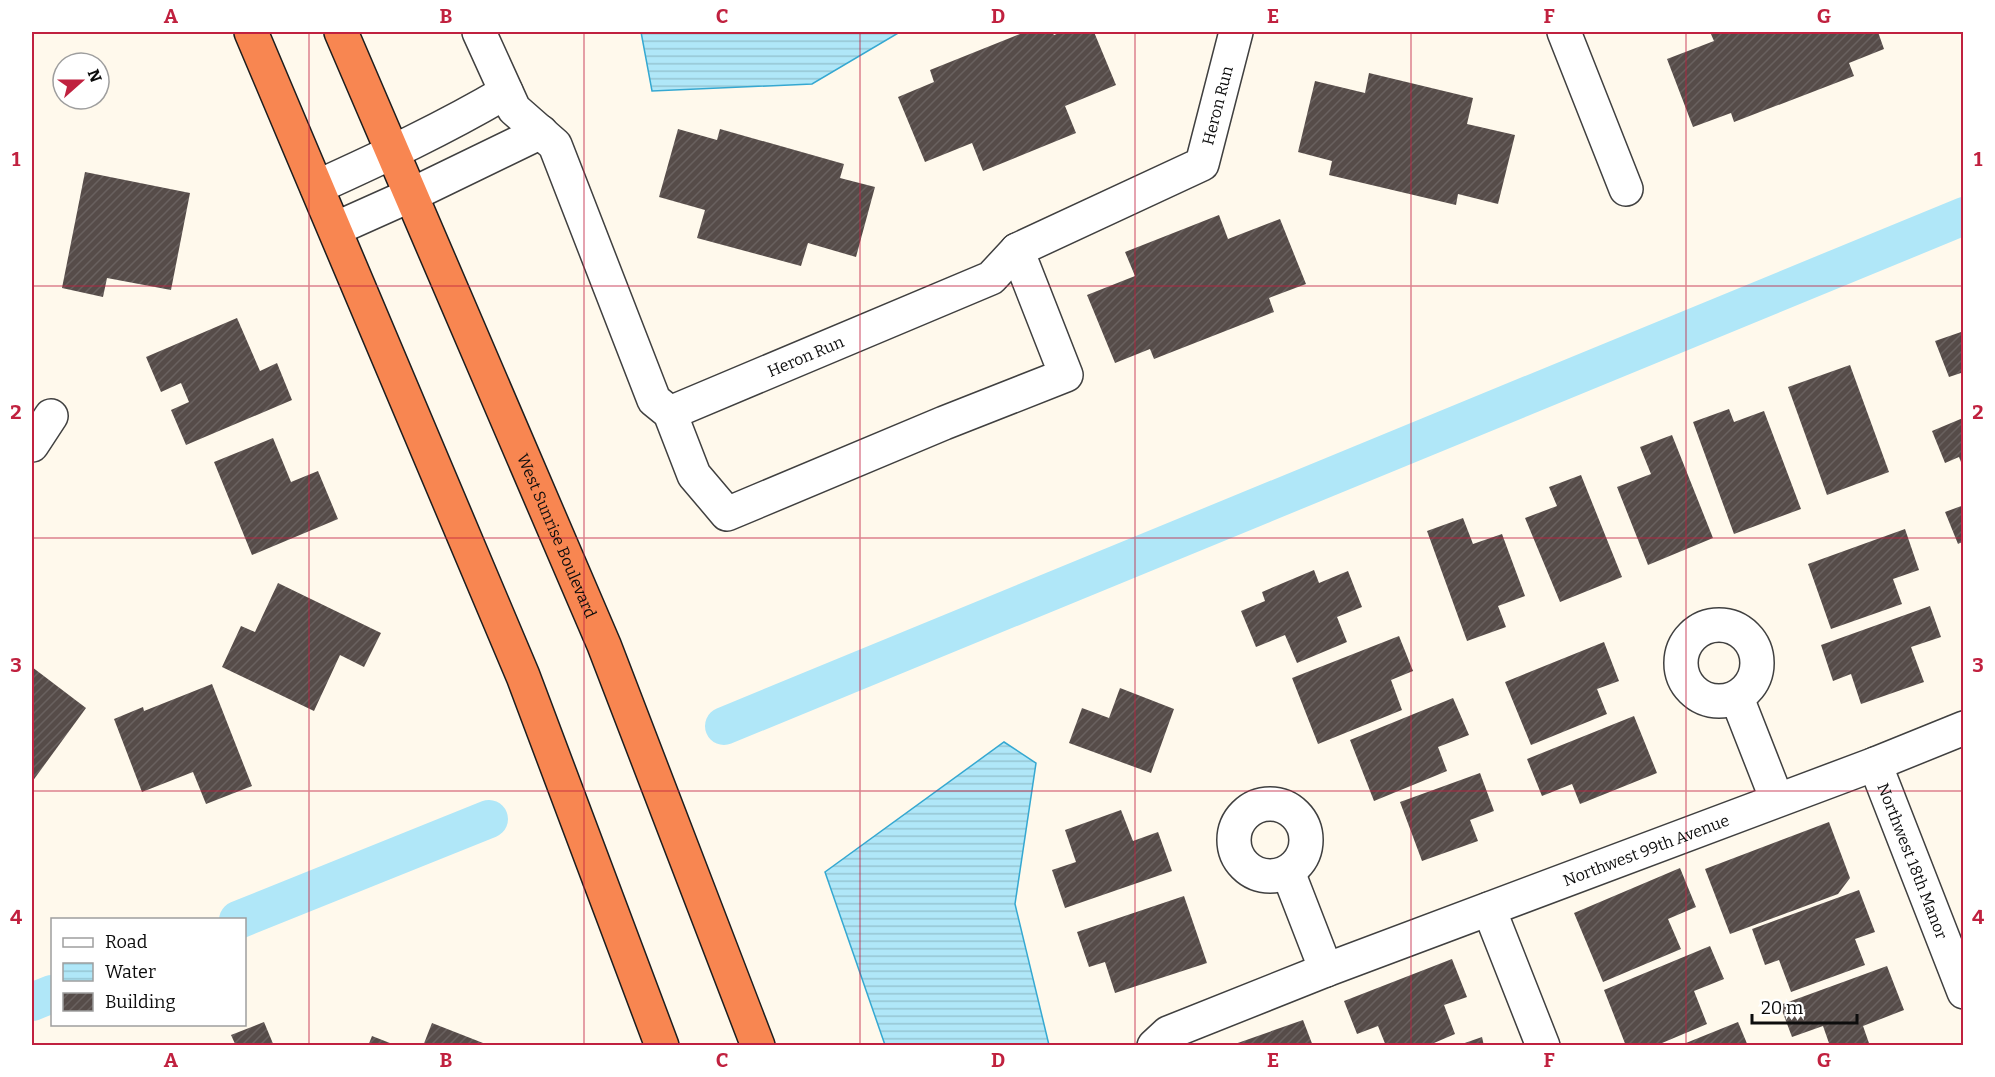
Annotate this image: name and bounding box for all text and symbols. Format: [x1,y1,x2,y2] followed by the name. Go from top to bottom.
[164,4,179,28] text: A
[440,4,453,28] text: B
[716,4,728,28] text: C
[991,4,1005,28] text: D
[1267,4,1279,28] text: E
[1543,4,1555,28] text: F
[1817,4,1831,28] text: G
[51,51,111,111] north arrow
[1198,64,1237,147] street label: Heron Run
[83,67,106,85] text: N
[12,147,21,171] text: 1
[1974,147,1983,171] text: 1
[765,332,847,381] street label: Heron Run
[10,400,22,424] text: 2
[1972,400,1984,424] text: 2
[513,451,600,621] street label: West Sunrise Boulevard
[10,653,22,677] text: 3
[1972,653,1984,677] text: 3
[1873,780,1951,942] street label: Northwest 18th Manor
[1561,811,1732,890] street label: Northwest 99th Avenue
[10,905,22,929] text: 4
[1972,905,1984,929] text: 4
[51,918,246,1026] legend
[105,931,148,953] text: Road
[105,961,156,983] text: Water
[1752,987,1857,1025] scale bar
[105,991,176,1013] text: Building
[1761,997,1803,1019] text: 20 m
[164,1048,179,1072] text: A
[440,1048,453,1072] text: B
[716,1048,728,1072] text: C
[991,1048,1005,1072] text: D
[1267,1048,1279,1072] text: E
[1543,1048,1555,1072] text: F
[1817,1048,1831,1072] text: G

